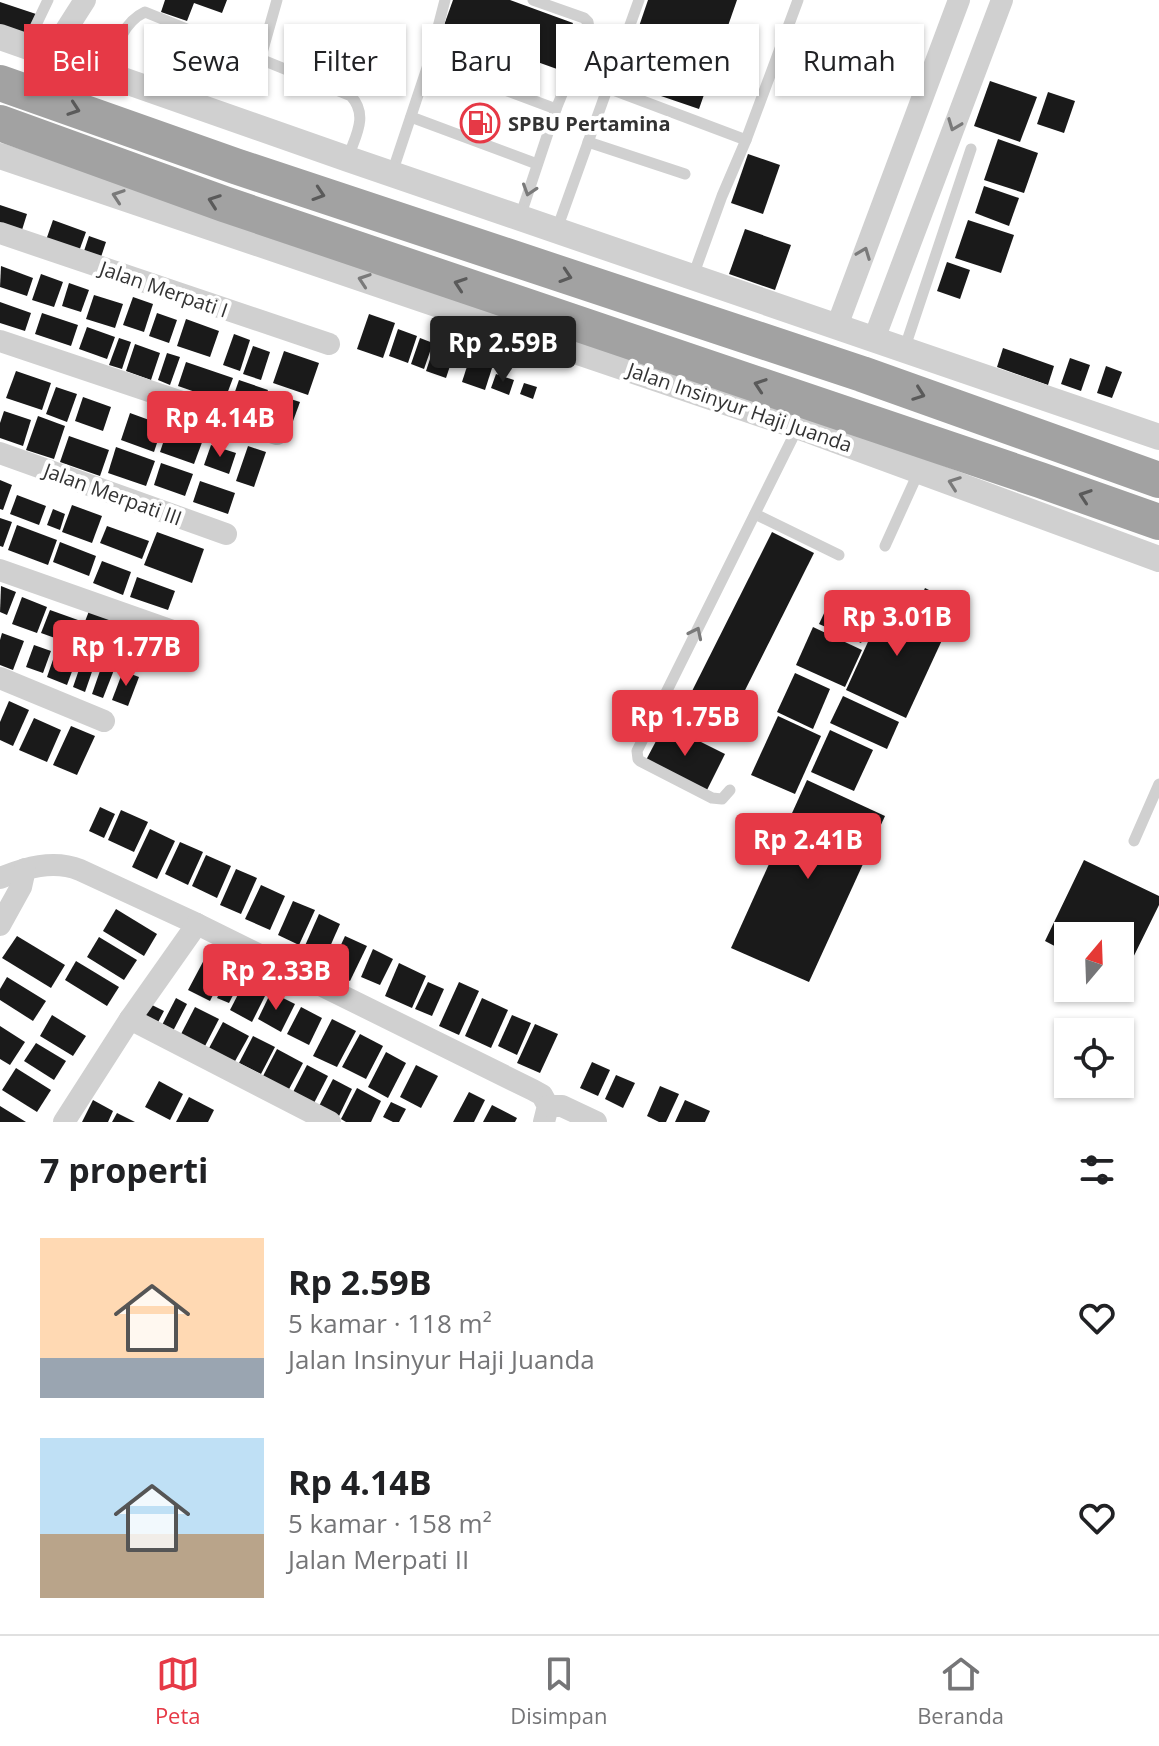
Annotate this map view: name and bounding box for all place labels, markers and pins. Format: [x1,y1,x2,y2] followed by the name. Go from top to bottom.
[459,102,501,144] fuel station icon: SPBU Pertamina
[508,110,671,137] place label: SPBU Pertamina
[420,316,586,384] pin: Rp 2.59B
[137,391,303,459] pin: Rp 4.14B
[814,590,980,658] pin: Rp 3.01B
[43,620,209,688] pin: Rp 1.77B
[602,690,768,758] pin: Rp 1.75B
[725,813,891,881] pin: Rp 2.41B
[193,944,359,1012] pin: Rp 2.33B

